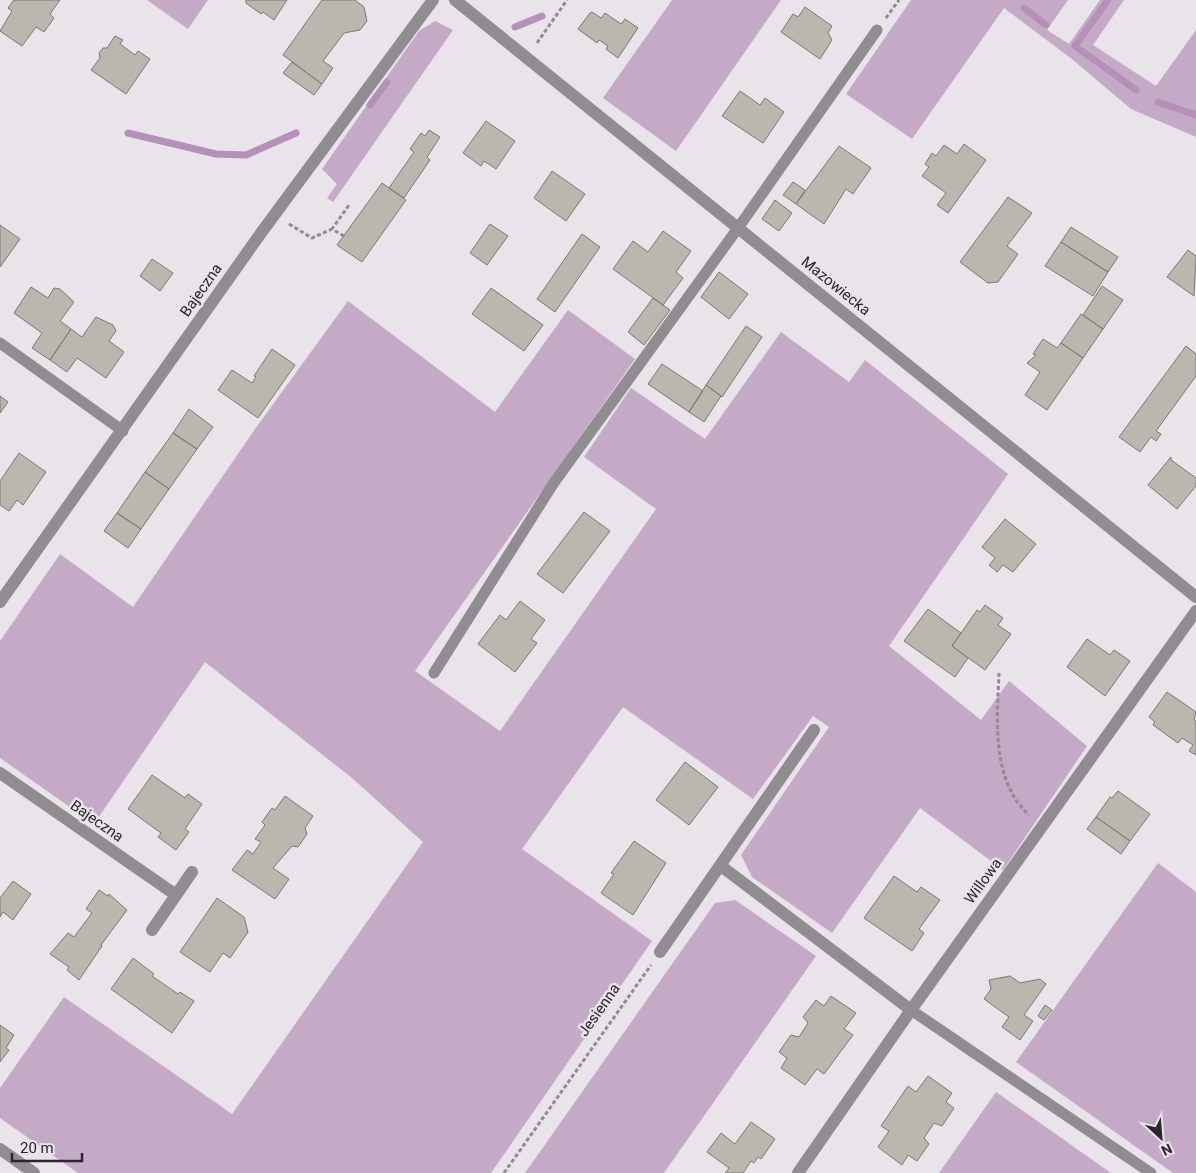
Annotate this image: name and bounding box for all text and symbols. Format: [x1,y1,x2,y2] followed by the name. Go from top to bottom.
[798,253,874,319] street label: Mazowiecka
[176,260,226,320] street label: Bajeczna
[67,796,127,846] street label: Bajeczna
[960,855,1006,907] street label: Willowa
[574,980,624,1040] street label: Jesienna
[1136,1113,1186,1163] north arrow
[12,1130,82,1162] scale bar
[20,1139,54,1157] text: 20 m
[1159,1140,1175,1159] text: N

